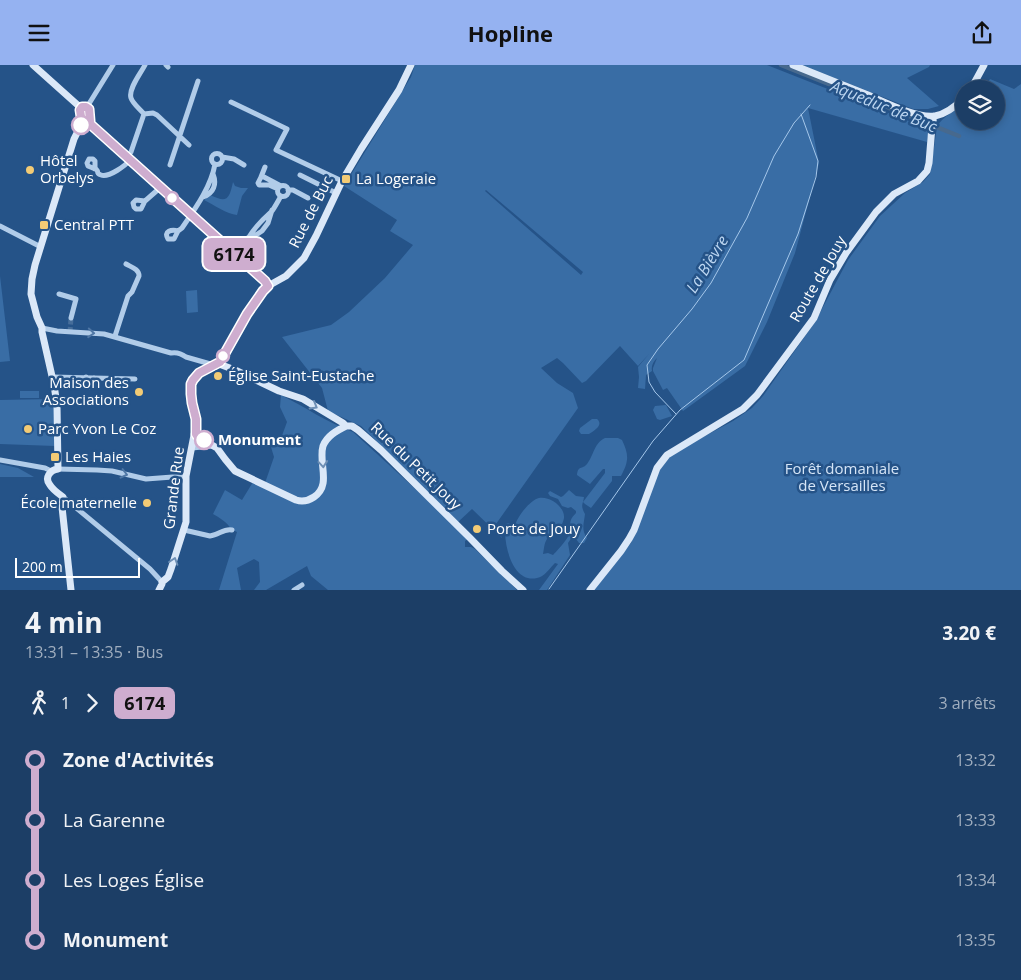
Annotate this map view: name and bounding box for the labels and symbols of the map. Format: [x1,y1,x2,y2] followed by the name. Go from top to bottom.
[827,74,941,138] water label: Aqueduc de Buc
[71,115,91,135] unlabelled marker
[40,150,94,187] place label: Hôtel Orbelys
[24,164,36,176] marker: Hôtel Orbelys
[356,168,436,188] place label: La Logeraie
[283,172,337,251] street label: Rue de Buc
[340,173,352,185] marker: La Logeraie
[165,191,179,205] unlabelled marker
[54,214,135,234] place label: Central PTT
[38,219,50,231] marker: Central PTT
[681,231,733,297] water label: La Bièvre
[784,231,850,325] street label: Route de Jouy
[199,238,269,270] line badge: 6174
[87,327,95,338] one-way arrow
[216,349,230,363] unlabelled marker
[228,365,374,385] place label: Église Saint-Eustache
[212,370,224,382] marker: Église Saint-Eustache
[42,372,129,409] place label: Maison des Associations
[133,386,145,398] marker: Maison des Associations
[308,399,317,409] one-way arrow
[367,417,467,514] street label: Rue du Petit Jouy
[38,418,156,438] place label: Parc Yvon Le Coz
[22,423,34,435] marker: Parc Yvon Le Coz
[218,429,302,449] place label: Monument
[194,430,214,450] marker: Monument
[158,445,188,530] street label: Grande Rue
[65,446,131,466] place label: Les Haies
[49,451,61,463] marker: Les Haies
[785,458,899,495] park label: Forêt domaniale de Versailles
[317,460,328,468] one-way arrow
[119,468,128,479] one-way arrow
[21,492,137,512] place label: École maternelle
[141,497,153,509] marker: École maternelle
[487,518,581,538] place label: Porte de Jouy
[471,523,483,535] marker: Porte de Jouy
[15,555,140,578] scale bar
[168,558,178,566] one-way arrow

